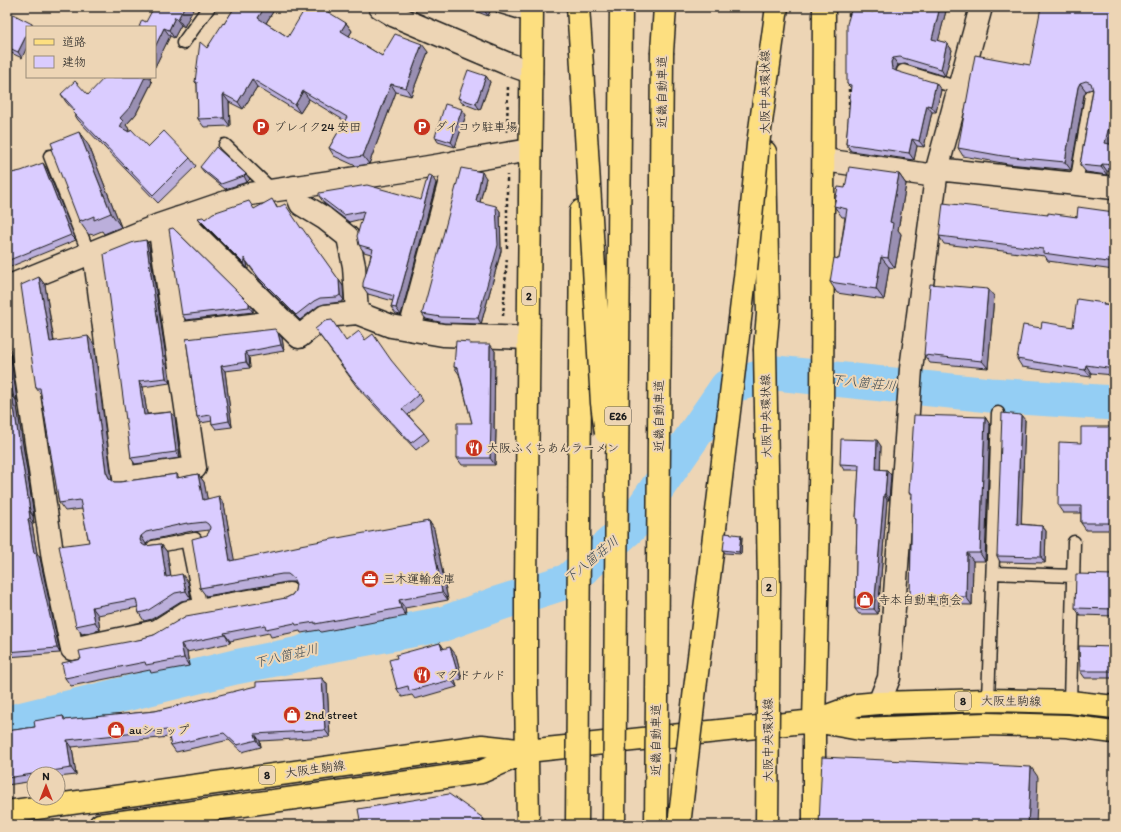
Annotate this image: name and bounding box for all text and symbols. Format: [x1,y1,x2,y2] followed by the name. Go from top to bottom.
[26,26,156,78] legend
[62,35,86,49] text: 道路
[758,50,772,134] street label: 大阪中央環状線
[62,55,86,69] text: 建物
[655,56,669,128] street label: 近畿自動車道
[251,117,271,137] parking icon: ブレイク24 安田
[412,117,432,137] parking icon: ダイコウ駐車場
[274,120,361,134] place label: ブレイク24 安田
[435,120,518,134] place label: ダイコウ駐車場
[522,287,536,305] road number: 2
[831,372,897,393] water label: 下八箇荘川
[758,374,774,458] street label: 大阪中央環状線
[652,380,666,452] street label: 近畿自動車道
[605,407,631,425] road number: E26
[464,438,484,458] restaurant icon: 大阪ふくちあんラーメン
[487,441,619,455] place label: 大阪ふくちあんラーメン
[561,533,621,586] water label: 下八箇荘川
[360,569,380,589] office icon: 三木運輸倉庫
[383,572,455,586] place label: 三木運輸倉庫
[762,578,776,596] road number: 2
[855,590,875,610] shop icon: 寺本自動車商会
[878,593,962,607] place label: 寺本自動車商会
[253,641,319,670] water label: 下八箇荘川
[412,665,432,685] restaurant icon: マクドナルド
[435,668,506,682] place label: マクドナルド
[955,692,971,710] road number: 8
[981,693,1041,709] street label: 大阪生駒線
[761,698,775,782] street label: 大阪中央環状線
[649,704,663,776] street label: 近畿自動車道
[282,705,302,725] shop icon: 2nd street
[305,708,358,722] place label: 2nd street
[106,720,126,740] shop icon: auショップ
[129,723,189,737] place label: auショップ
[284,758,346,780] street label: 大阪生駒線
[26,766,66,806] north arrow
[259,766,275,784] road number: 8
[42,770,50,783] text: N

